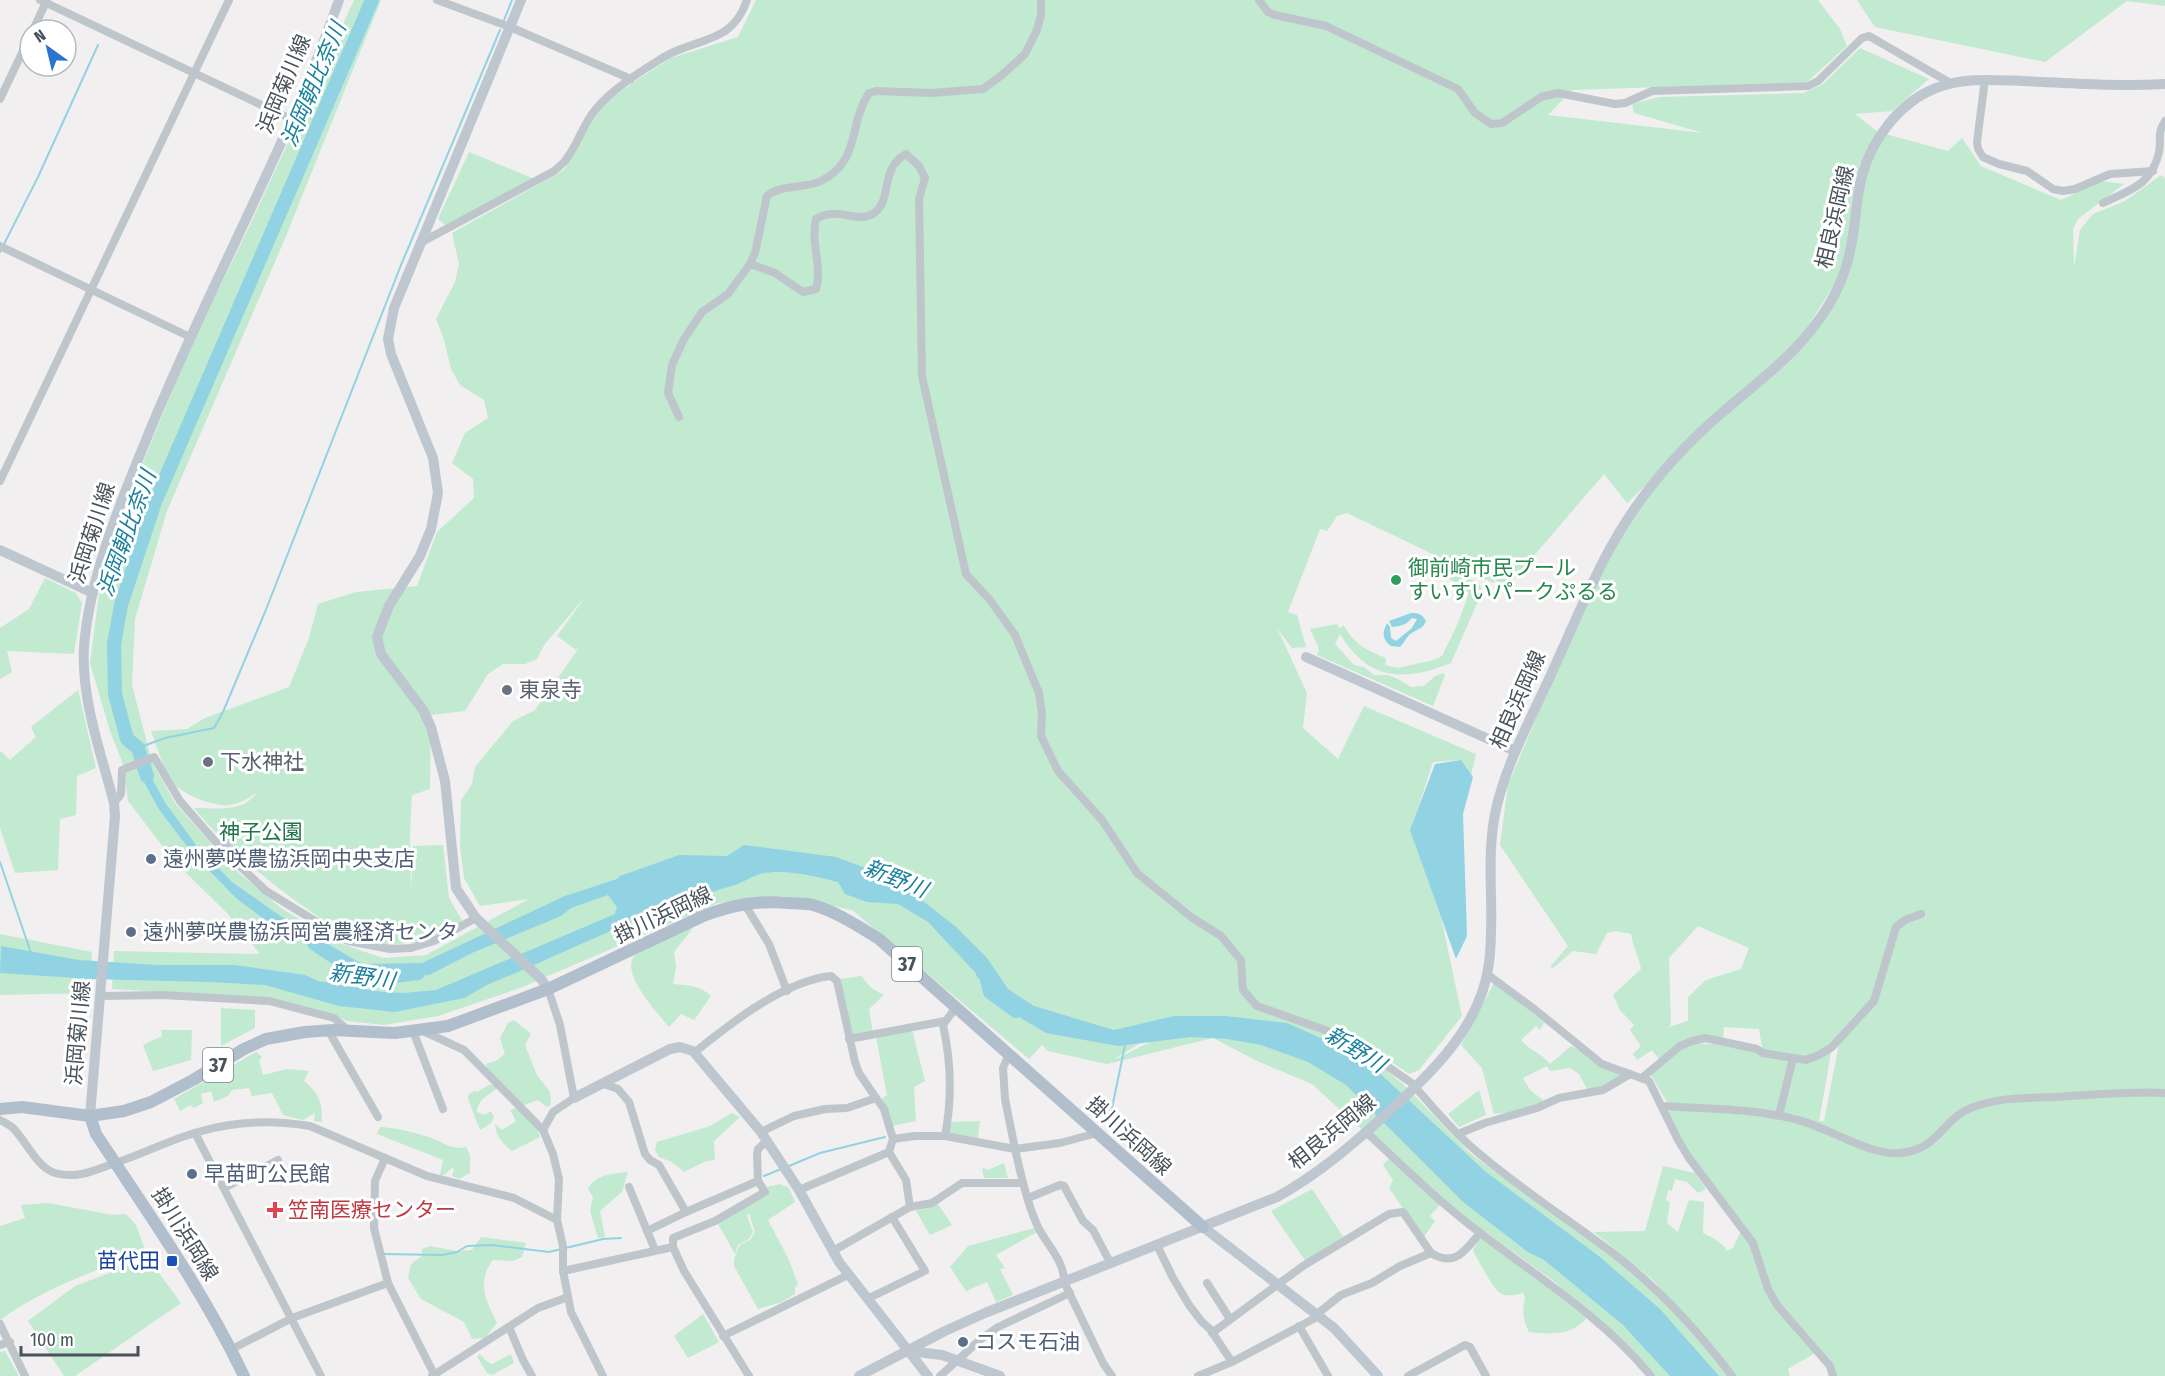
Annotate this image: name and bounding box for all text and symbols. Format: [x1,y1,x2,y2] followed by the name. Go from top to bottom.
[275,16,352,150] water label: 浜岡朝比奈川
[18,18,78,78] north arrow
[31,25,49,47] text: N
[252,31,316,137] street label: 浜岡菊川線
[1811,163,1859,271] street label: 相良浜岡線
[91,465,162,600] water label: 浜岡朝比奈川
[63,479,121,587] street label: 浜岡菊川線
[1408,555,1618,605] place label: 御前崎市民プール すいすいパークぷるる
[1389,573,1403,587] marker: 御前崎市民プール すいすいパークぷるる
[1485,647,1551,753] street label: 相良浜岡線
[519,677,582,703] place label: 東泉寺
[500,683,514,697] marker: 東泉寺
[220,749,304,775] place label: 下水神社
[201,755,215,769] marker: 下水神社
[219,819,303,845] park label: 神子公園
[163,846,415,872] place label: 遠州夢咲農協浜岡中央支店
[144,852,158,866] marker: 遠州夢咲農協浜岡中央支店
[860,854,933,904] water label: 新野川
[610,881,716,949] street label: 掛川浜岡線
[143,919,458,945] place label: 遠州夢咲農協浜岡営農経済センタ
[124,925,138,939] marker: 遠州夢咲農協浜岡営農経済センタ
[892,947,922,981] road number: 37
[327,959,398,995] water label: 新野川
[60,980,96,1086] street label: 浜岡菊川線
[1321,1020,1393,1079] water label: 新野川
[203,1048,233,1082] road number: 37
[1283,1089,1381,1175] street label: 相良浜岡線
[1081,1091,1177,1181] street label: 掛川浜岡線
[204,1161,330,1187] place label: 早苗町公民館
[185,1167,199,1181] marker: 早苗町公民館
[146,1183,224,1285] street label: 掛川浜岡線
[288,1197,456,1223] place label: 笠南医療センター
[266,1201,284,1219] marker: 笠南医療センター
[97,1248,160,1274] place label: 苗代田
[165,1254,179,1268] marker: 苗代田
[21,1319,138,1357] scale bar
[30,1329,74,1351] text: 100 m
[975,1329,1080,1355] place label: コスモ石油
[956,1335,970,1349] marker: コスモ石油

